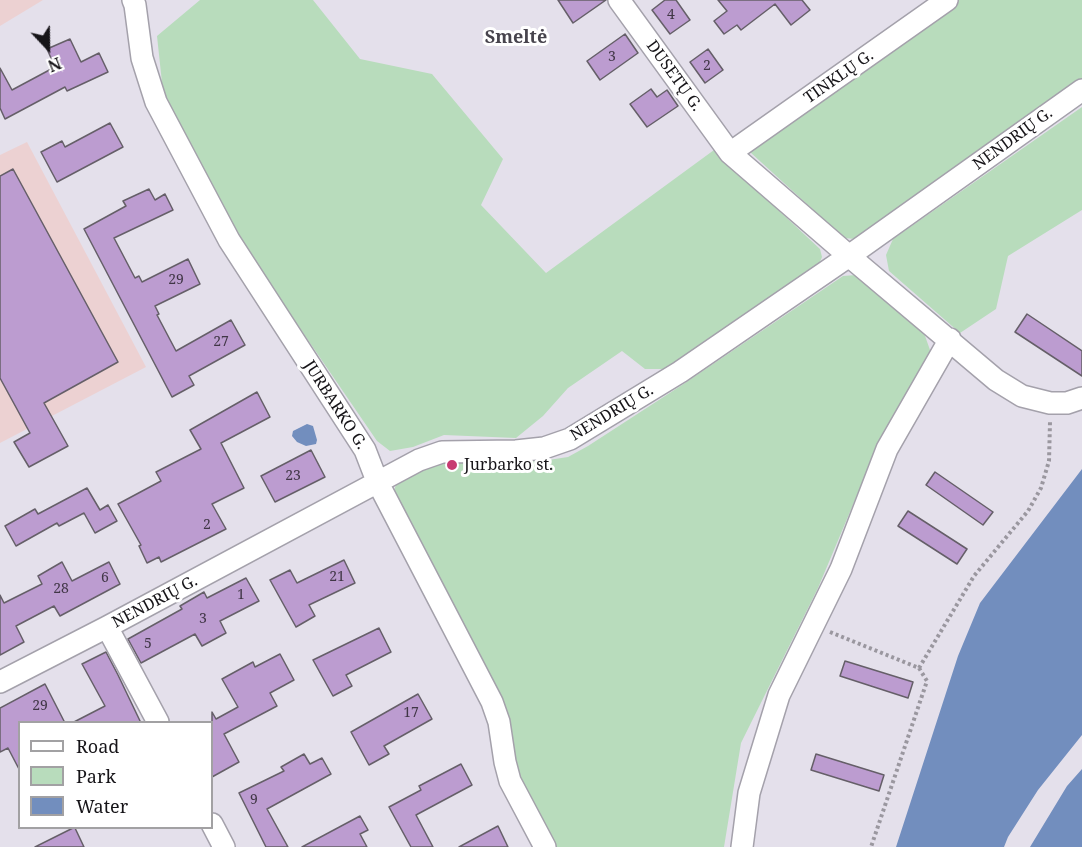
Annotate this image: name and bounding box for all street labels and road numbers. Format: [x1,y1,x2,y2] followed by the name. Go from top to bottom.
[642,37,706,115] street label: DUSETŲ G.
[801,46,877,108] street label: TINKLŲ G.
[970,104,1056,174] street label: NENDRIŲ G.
[299,357,371,453] street label: JURBARKO G.
[567,381,657,445] street label: NENDRIŲ G.
[109,572,201,632] street label: NENDRIŲ G.

